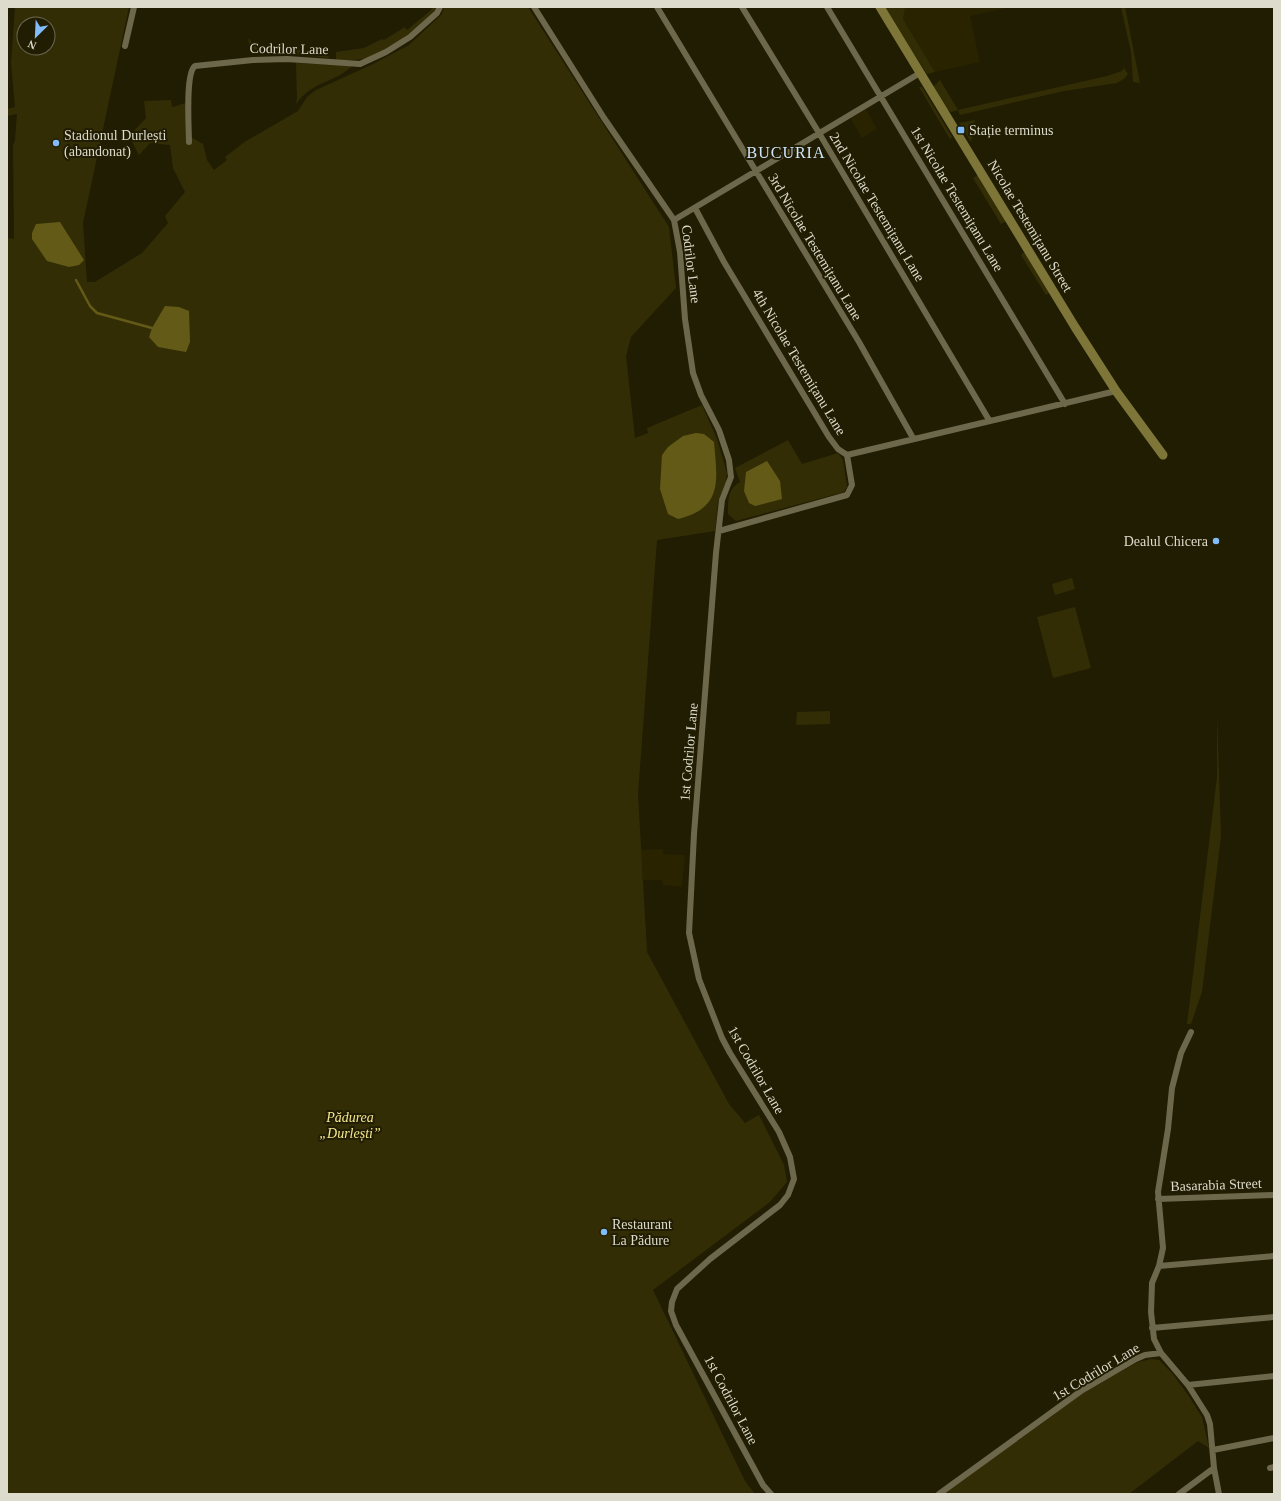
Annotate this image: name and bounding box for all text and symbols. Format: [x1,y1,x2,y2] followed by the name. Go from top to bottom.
[16,16,56,56] north arrow
[26,38,38,52] text: N
[249,41,329,57] street label: Codrilor Lane
[969,123,1053,139] place label: Stație terminus
[907,124,1006,275] street label: 1st Nicolae Testemițanu Lane
[956,125,966,135] marker: Stație terminus
[64,128,166,160] place label: Stadionul Durlești (abandonat)
[826,130,927,285] street label: 2nd Nicolae Testemițanu Lane
[51,138,61,148] marker: Stadionul Durlești (abandonat)
[746,144,826,161] district label: BUCURIA
[984,157,1075,295] street label: Nicolae Testemițanu Street
[764,171,865,324] street label: 3rd Nicolae Testemițanu Lane
[679,224,703,304] street label: Codrilor Lane
[748,286,849,438] street label: 4th Nicolae Testemițanu Lane
[1124,534,1209,549] place label: Dealul Chicera
[1211,536,1221,546] marker: Dealul Chicera
[677,702,701,802] street label: 1st Codrilor Lane
[725,1023,787,1117] street label: 1st Codrilor Lane
[319,1110,381,1142] park label: Pădurea „Durlești”
[1170,1176,1262,1194] street label: Basarabia Street
[612,1217,672,1248] place label: Restaurant La Pădure
[599,1227,609,1237] marker: Restaurant La Pădure
[1050,1340,1142,1404] street label: 1st Codrilor Lane
[701,1353,761,1447] street label: 1st Codrilor Lane

